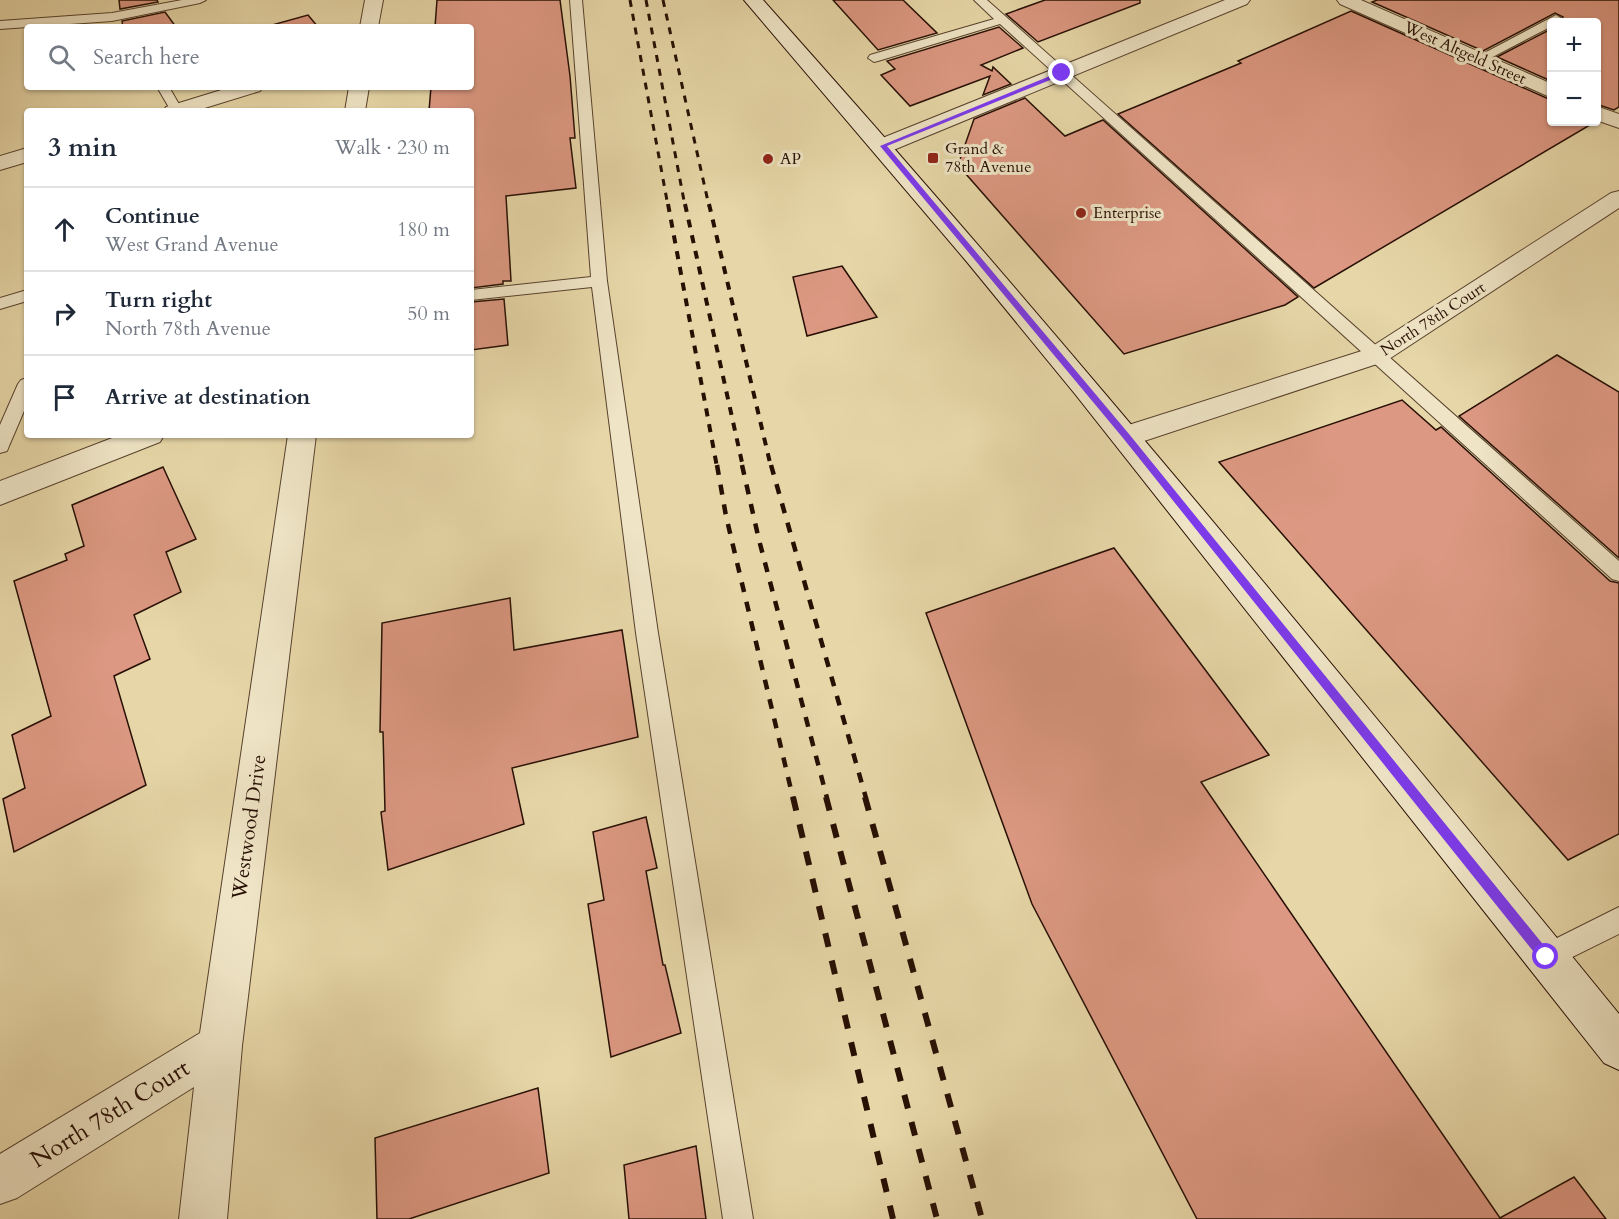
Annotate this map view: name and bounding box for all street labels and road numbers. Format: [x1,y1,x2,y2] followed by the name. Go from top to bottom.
[1399,16,1530,90] street label: West Altgeld Street
[1376,277,1490,361] street label: North 78th Court
[225,753,273,902] street label: Westwood Drive
[24,1052,196,1176] street label: North 78th Court

